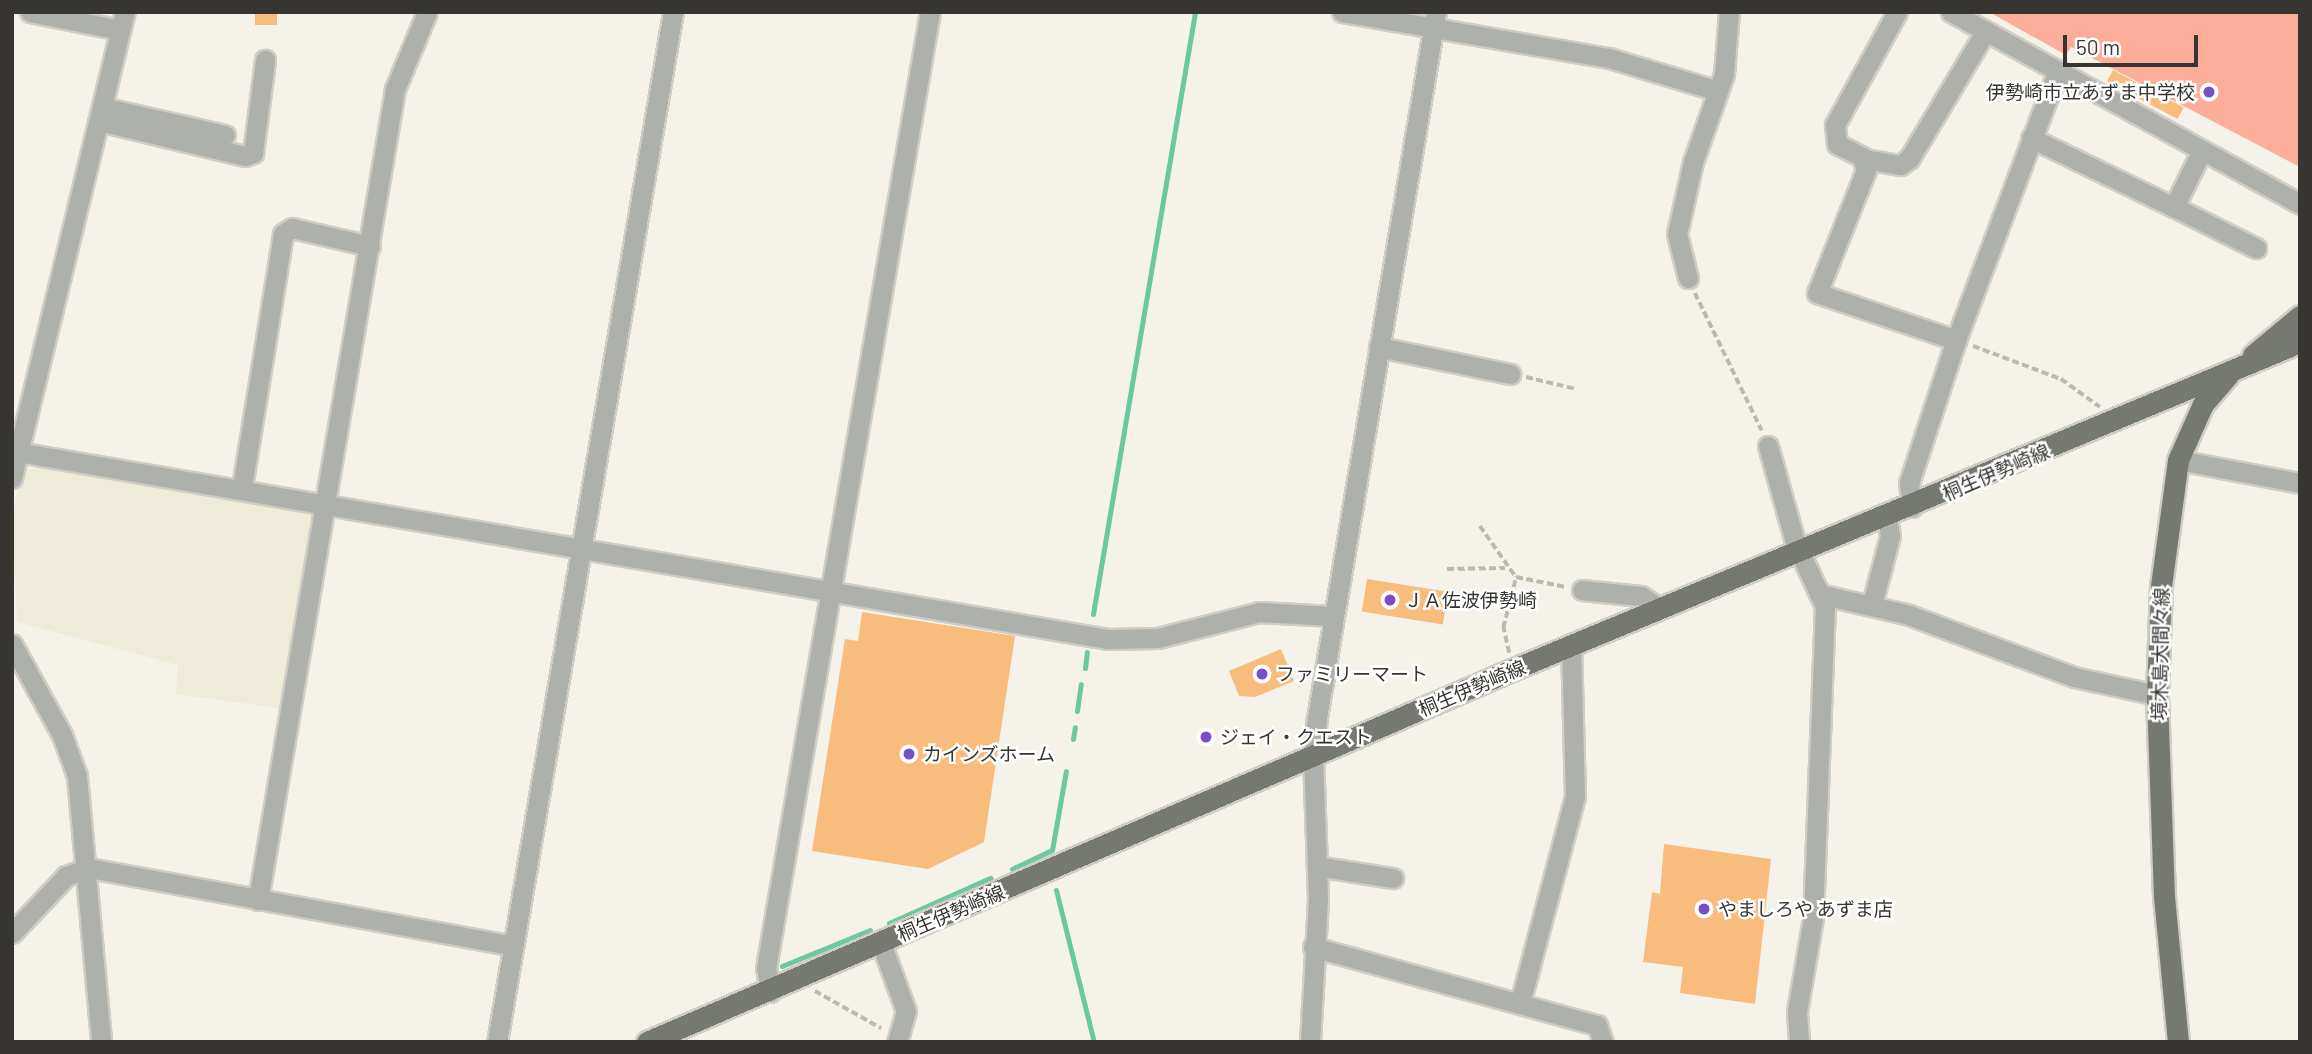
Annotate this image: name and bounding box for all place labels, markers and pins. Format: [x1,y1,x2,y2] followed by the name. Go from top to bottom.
[1986,81,2195,103] place label: 伊勢崎市立あずま中学校
[2201,84,2217,100] marker: 伊勢崎市立あずま中学校
[1404,589,1537,611] place label: ＪＡ佐波伊勢崎
[1382,592,1398,608] marker: ＪＡ佐波伊勢崎
[1276,663,1428,685] place label: ファミリーマート
[1254,666,1270,682] marker: ファミリーマート
[1220,726,1372,748] place label: ジェイ・クエスト
[1198,729,1214,745] marker: ジェイ・クエスト
[923,743,1056,765] place label: カインズホーム
[901,746,917,762] marker: カインズホーム
[1718,898,1893,920] place label: やましろや あずま店
[1696,901,1712,917] marker: やましろや あずま店

